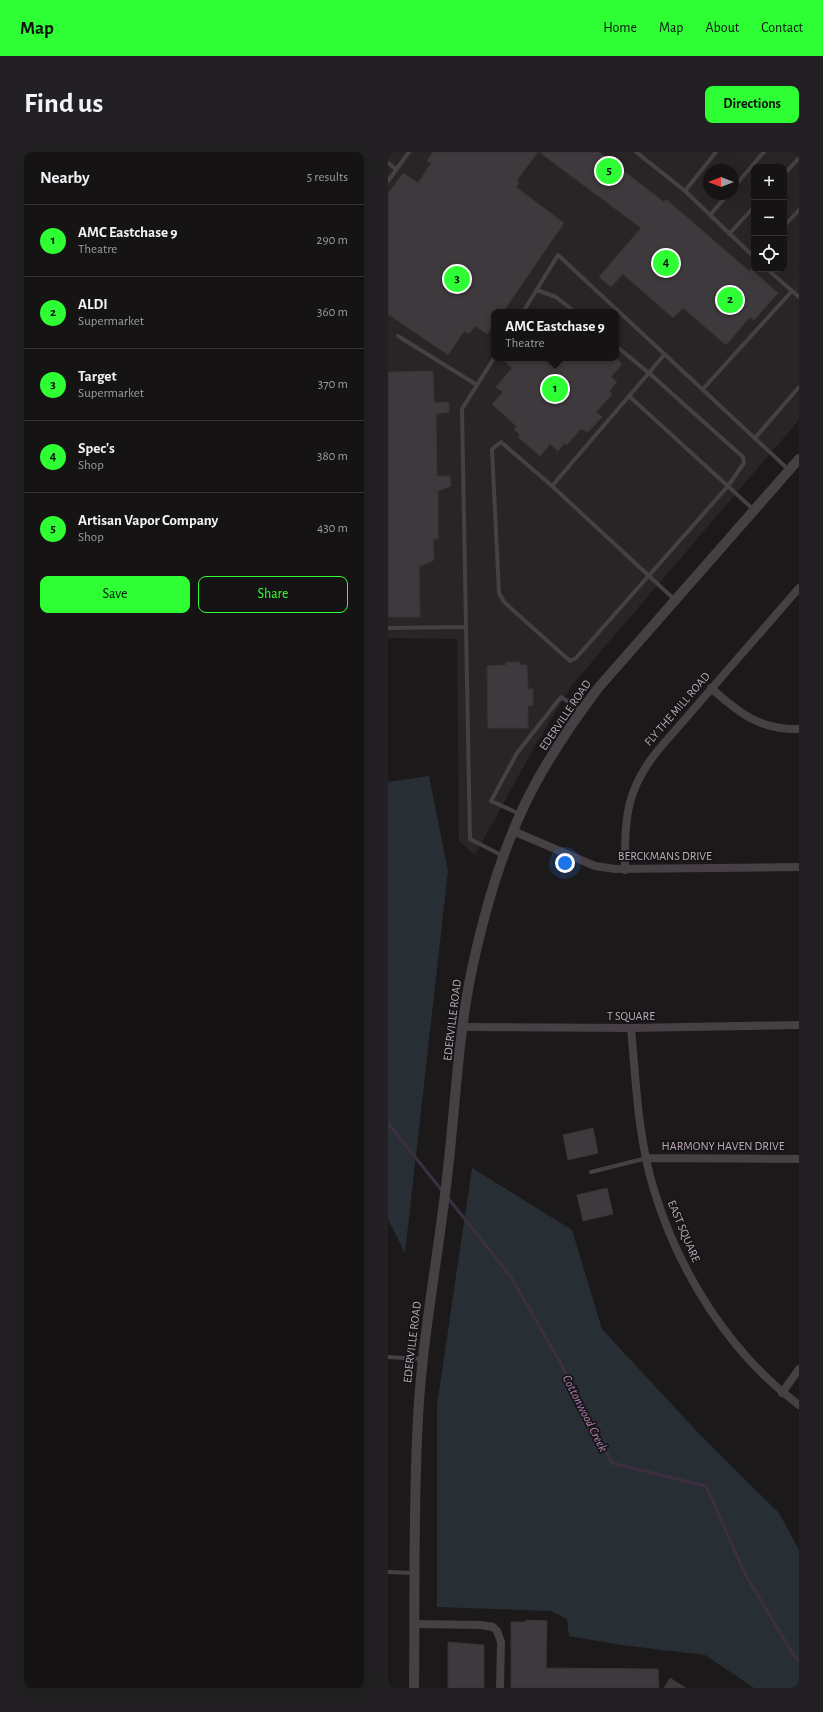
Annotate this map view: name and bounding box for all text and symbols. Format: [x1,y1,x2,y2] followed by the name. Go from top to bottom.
[20,19,54,38] text: Map
[603,21,637,35] text: Home
[659,21,683,35] text: Map
[705,21,739,35] text: About
[761,21,803,35] text: Contact
[705,86,799,123] button: Directions
[24,90,103,118] text: Find us
[596,156,622,186] pin: 5
[703,164,739,200] north arrow
[751,164,787,272] map controls
[751,164,787,200] button: +
[40,169,90,186] text: Nearby
[307,171,348,184] text: 5 results
[751,200,787,236] button: −
[78,225,178,240] text: AMC Eastchase 9
[51,234,55,247] text: 1
[317,234,348,247] text: 290 m
[751,236,787,272] button: locate
[78,243,117,256] text: Theatre
[653,248,679,278] pin: 4
[444,264,470,294] pin: 3
[717,285,743,315] pin: 2
[78,297,108,312] text: ALDI
[50,306,56,319] text: 2
[317,306,348,319] text: 360 m
[491,309,619,361] popup
[78,315,144,328] text: Supermarket
[505,319,605,334] text: AMC Eastchase 9
[505,337,545,350] text: Theatre
[78,369,116,384] text: Target
[542,374,568,404] pin: 1
[50,378,56,391] text: 3
[318,378,348,391] text: 370 m
[78,387,144,400] text: Supermarket
[78,441,115,456] text: Spec's
[50,450,56,463] text: 4
[317,450,348,463] text: 380 m
[78,459,104,472] text: Shop
[78,513,218,528] text: Artisan Vapor Company
[50,522,56,535] text: 5
[317,522,348,535] text: 430 m
[78,531,104,544] text: Shop
[40,576,190,613] button: Save
[198,576,348,613] button: Share
[642,670,712,748] street label: FLY THE MILL ROAD
[537,677,593,752] street label: EDERVILLE ROAD
[618,850,712,862] street label: BERCKMANS DRIVE
[555,853,575,873] your location
[441,978,463,1061] street label: EDERVILLE ROAD
[607,1010,655,1023] street label: T SQUARE
[662,1140,785,1152] street label: HARMONY HAVEN DRIVE
[665,1198,703,1264] street label: EAST SQUARE
[401,1300,423,1383] street label: EDERVILLE ROAD
[560,1373,610,1454] water label: Cottonwood Creek

